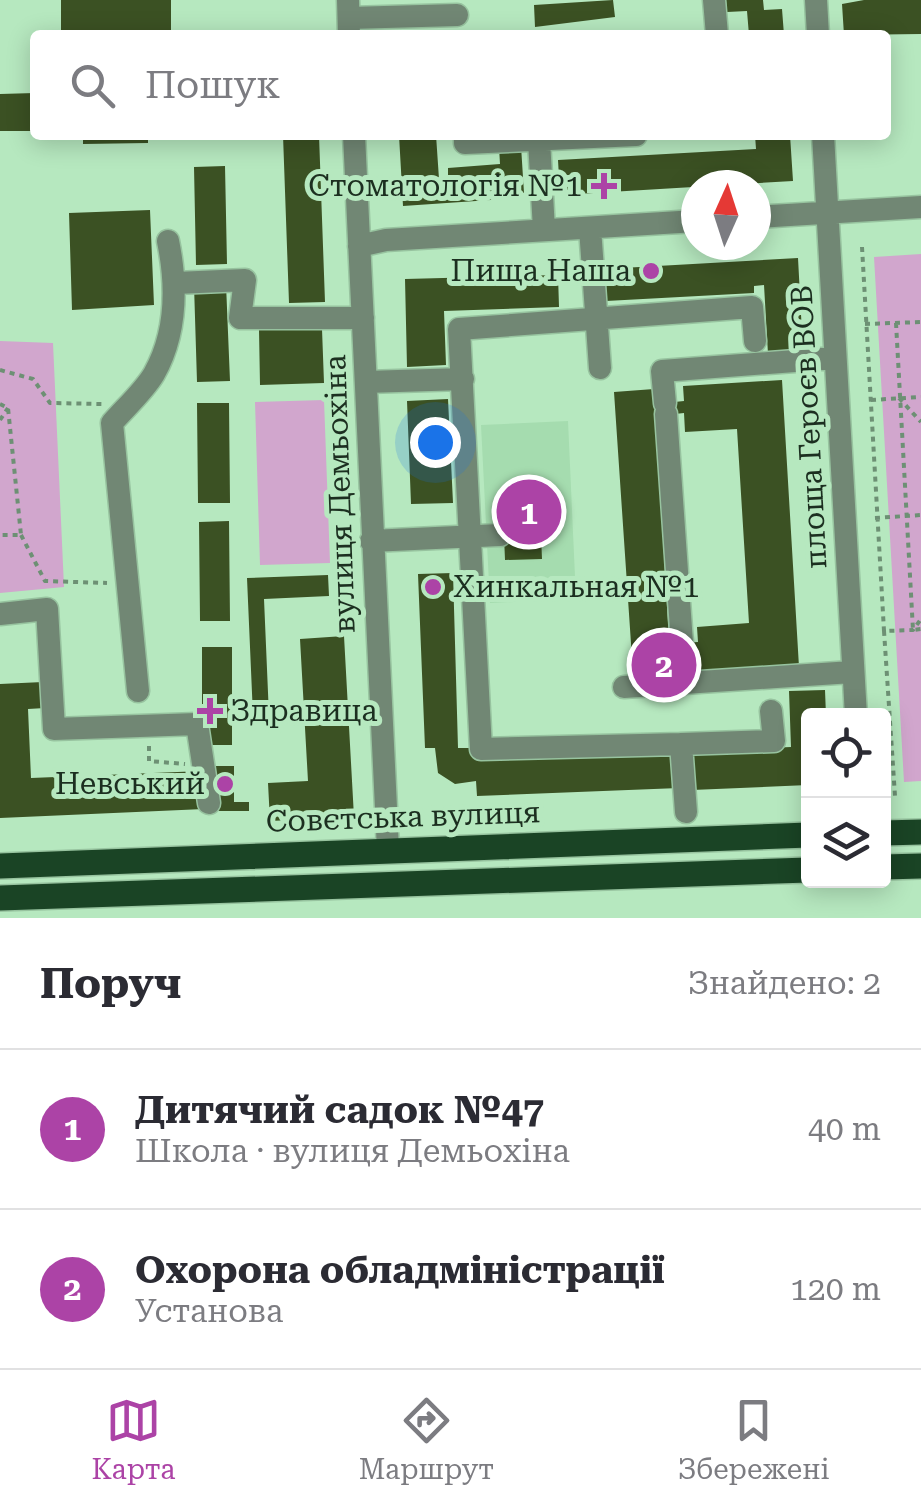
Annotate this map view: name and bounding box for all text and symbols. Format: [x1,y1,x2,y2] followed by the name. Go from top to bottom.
[30,30,891,140] search box
[65,58,120,113] icon: search
[145,63,280,107] text: Пошук
[308,168,582,203] place label: Стоматологія №1
[681,170,771,260] north arrow
[591,173,617,199] marker: Стоматологія №1
[451,253,631,288] place label: Пища Наша
[640,260,662,282] marker: Пища Наша
[784,284,833,570] street label: площа Героєв ВОВ
[317,354,362,634] street label: вулиця Демьохіна
[410,417,461,468] your location
[496,474,562,550] pin: 1
[453,569,700,604] place label: Хинкальная №1
[422,576,444,598] marker: Хинкальная №1
[632,628,696,702] pin: 2
[230,693,377,728] place label: Здравица
[199,700,221,722] marker: Здравица
[801,708,891,888] map controls
[801,708,891,798] button: locate
[55,766,205,801] place label: Невський
[214,773,236,795] marker: Невський
[265,794,541,839] street label: Совєтська вулиця
[801,798,891,888] button: layers
[40,959,181,1008] text: Поруч
[688,964,881,1002] text: Знайдено: 2
[135,1088,544,1132] text: Дитячий садок №47
[64,1110,81,1148] text: 1
[808,1110,881,1148] text: 40 m
[135,1132,570,1170] text: Школа · вулиця Демьохіна
[135,1248,665,1292] text: Охорона обладміністрації
[64,1270,81,1308] text: 2
[790,1270,881,1308] text: 120 m
[135,1292,283,1330] text: Установа
[92,1393,175,1486] tab: Карта
[359,1393,494,1486] tab: Маршрут
[677,1393,829,1486] tab: Збережені

